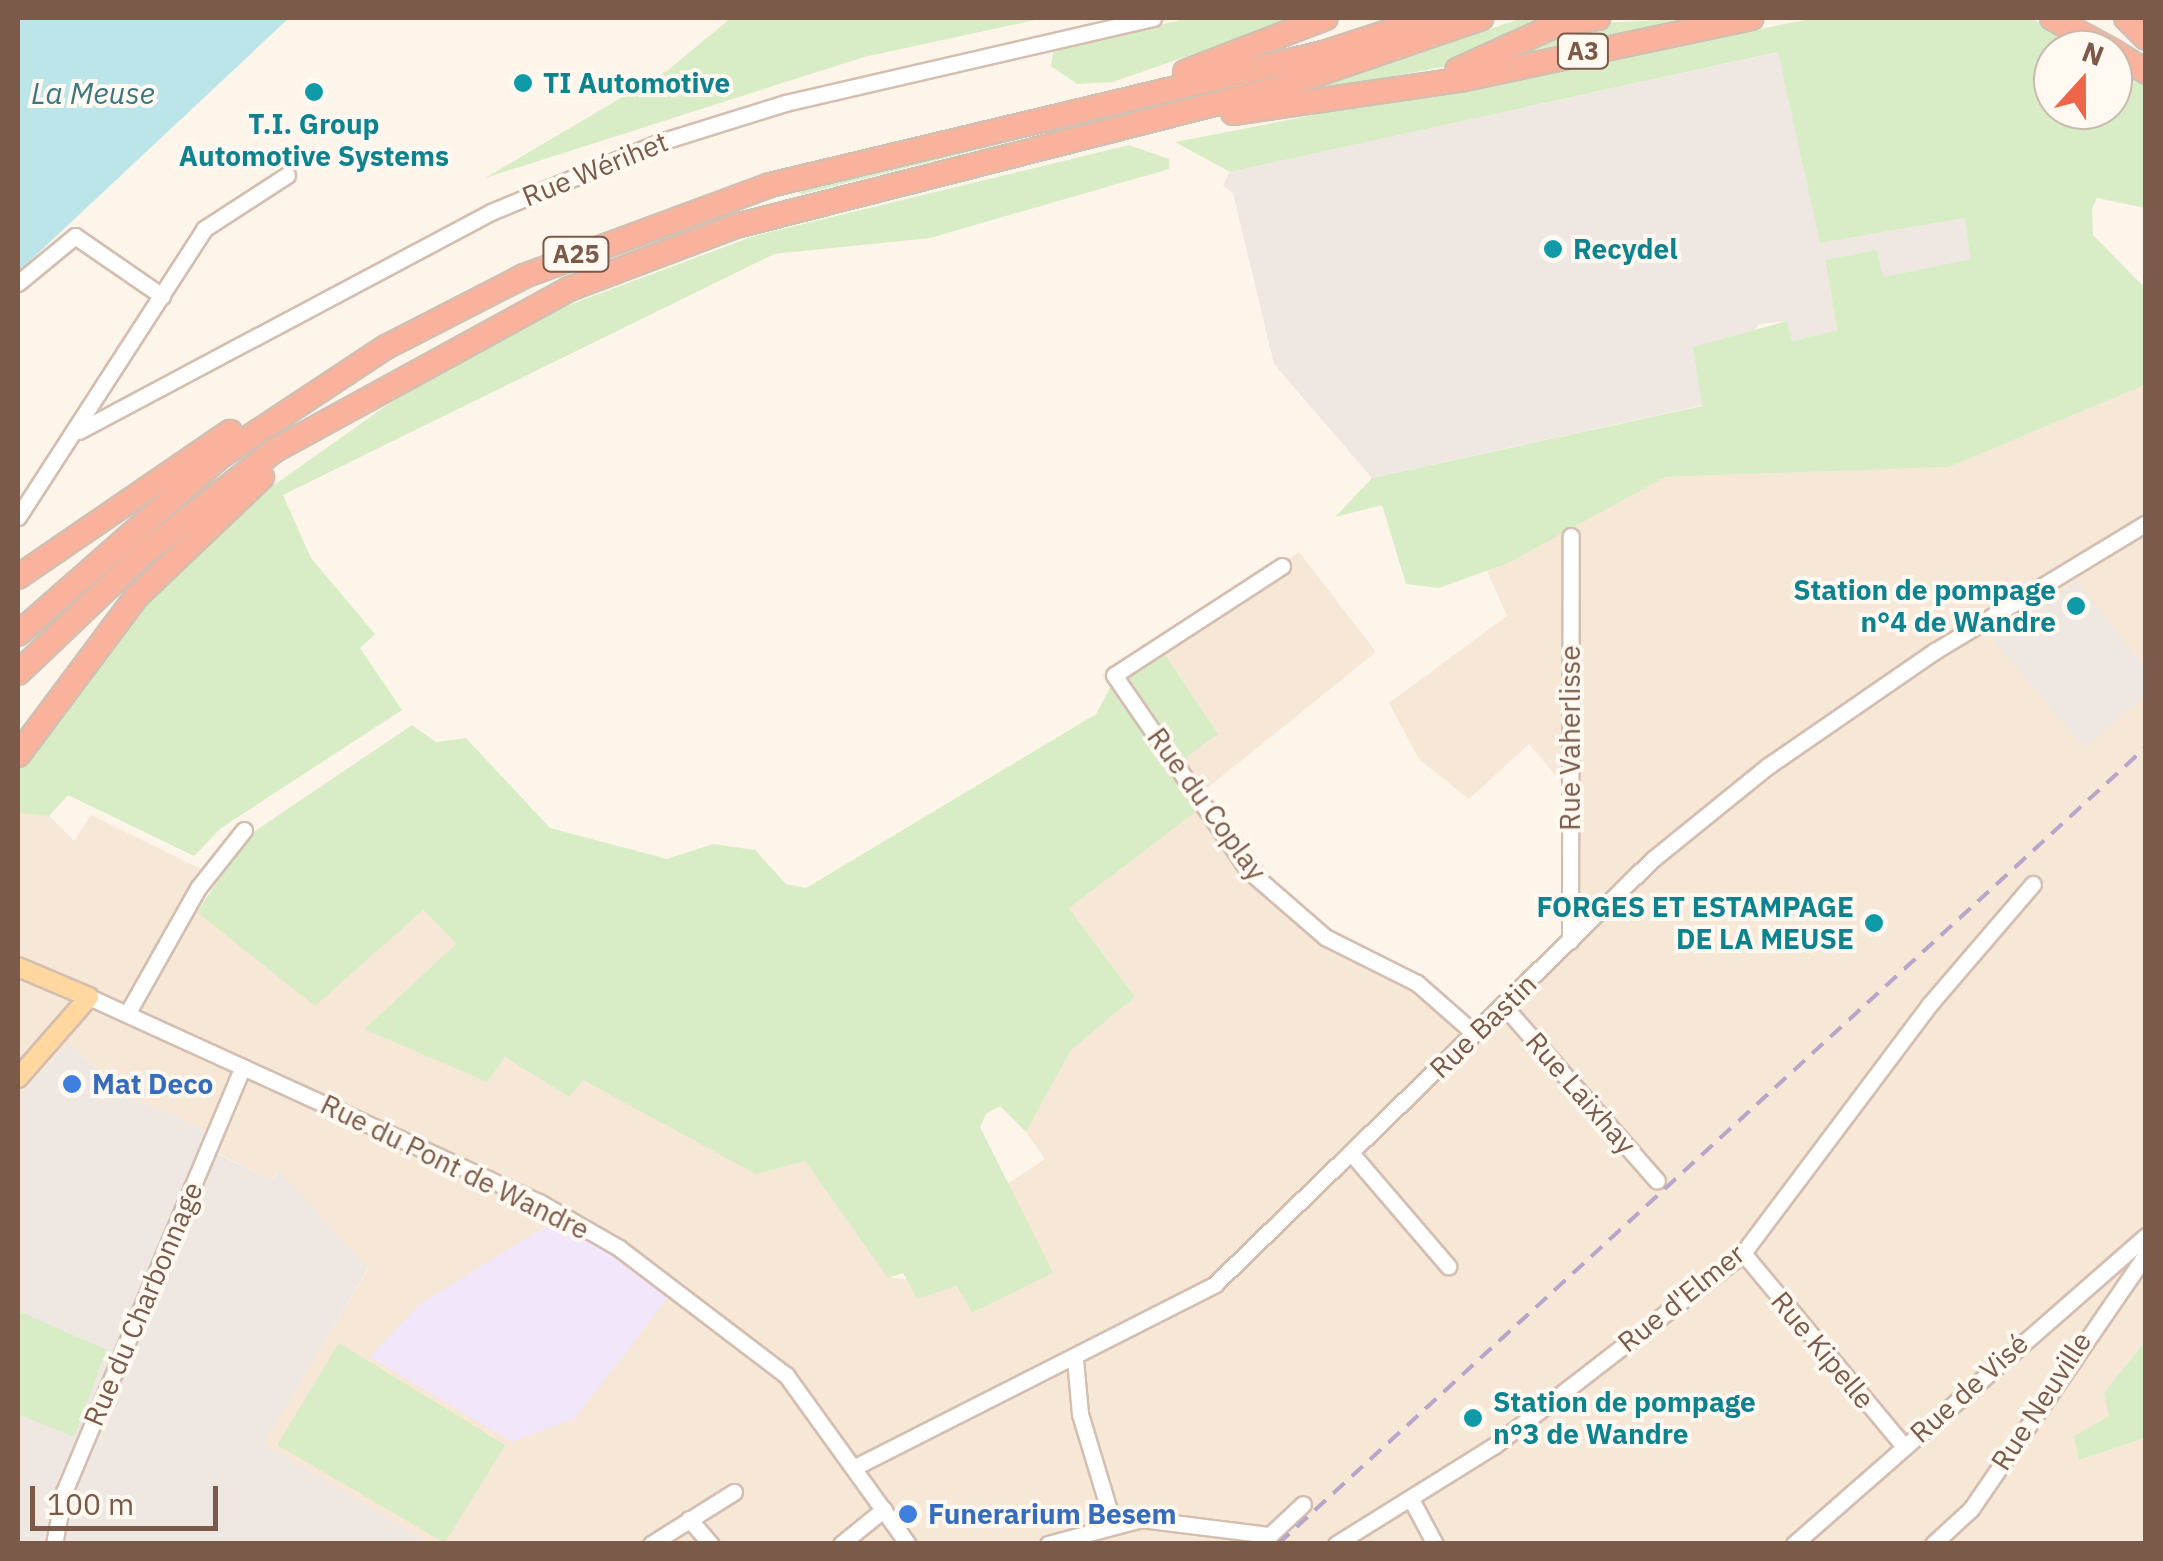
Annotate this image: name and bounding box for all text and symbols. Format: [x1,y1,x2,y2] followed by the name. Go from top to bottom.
[2033,30,2133,130] north arrow
[1556,31,1610,71] road number: A3
[2077,32,2109,74] text: N
[543,66,730,100] place label: TI Automotive
[512,72,534,94] marker: TI Automotive
[31,75,155,111] water label: La Meuse
[303,81,325,103] marker: T.I. Group Automotive Systems
[179,107,449,173] place label: T.I. Group Automotive Systems
[517,125,673,213] street label: Rue Wérihet
[1573,232,1678,266] place label: Recydel
[541,234,611,274] road number: A25
[1542,238,1564,260] marker: Recydel
[1793,573,2056,639] place label: Station de pompage n°4 de Wandre
[2065,595,2087,617] marker: Station de pompage n°4 de Wandre
[1553,645,1587,831] street label: Rue Vaherlisse
[1140,721,1274,887] street label: Rue du Coplay
[1536,890,1854,956] place label: FORGES ET ESTAMPAGE DE LA MEUSE
[1863,912,1885,934] marker: FORGES ET ESTAMPAGE DE LA MEUSE
[1423,967,1543,1085] street label: Rue Bastin
[1519,1025,1643,1161] street label: Rue Laixhay
[92,1067,213,1101] place label: Mat Deco
[61,1073,83,1095] marker: Mat Deco
[315,1087,595,1247] street label: Rue du Pont de Wandre
[76,1177,210,1431] street label: Rue du Charbonnage
[1611,1237,1751,1359] street label: Rue d'Elmer
[1764,1285,1882,1415] street label: Rue Kipelle
[1903,1326,2035,1450] street label: Rue de Visé
[1984,1326,2098,1476] street label: Rue Neuville
[1493,1385,1756,1451] place label: Station de pompage n°3 de Wandre
[1462,1407,1484,1429] marker: Station de pompage n°3 de Wandre
[35,1466,222,1528] scale bar
[47,1484,134,1523] text: 100 m
[928,1497,1177,1531] place label: Funerarium Besem
[897,1503,919,1525] marker: Funerarium Besem

